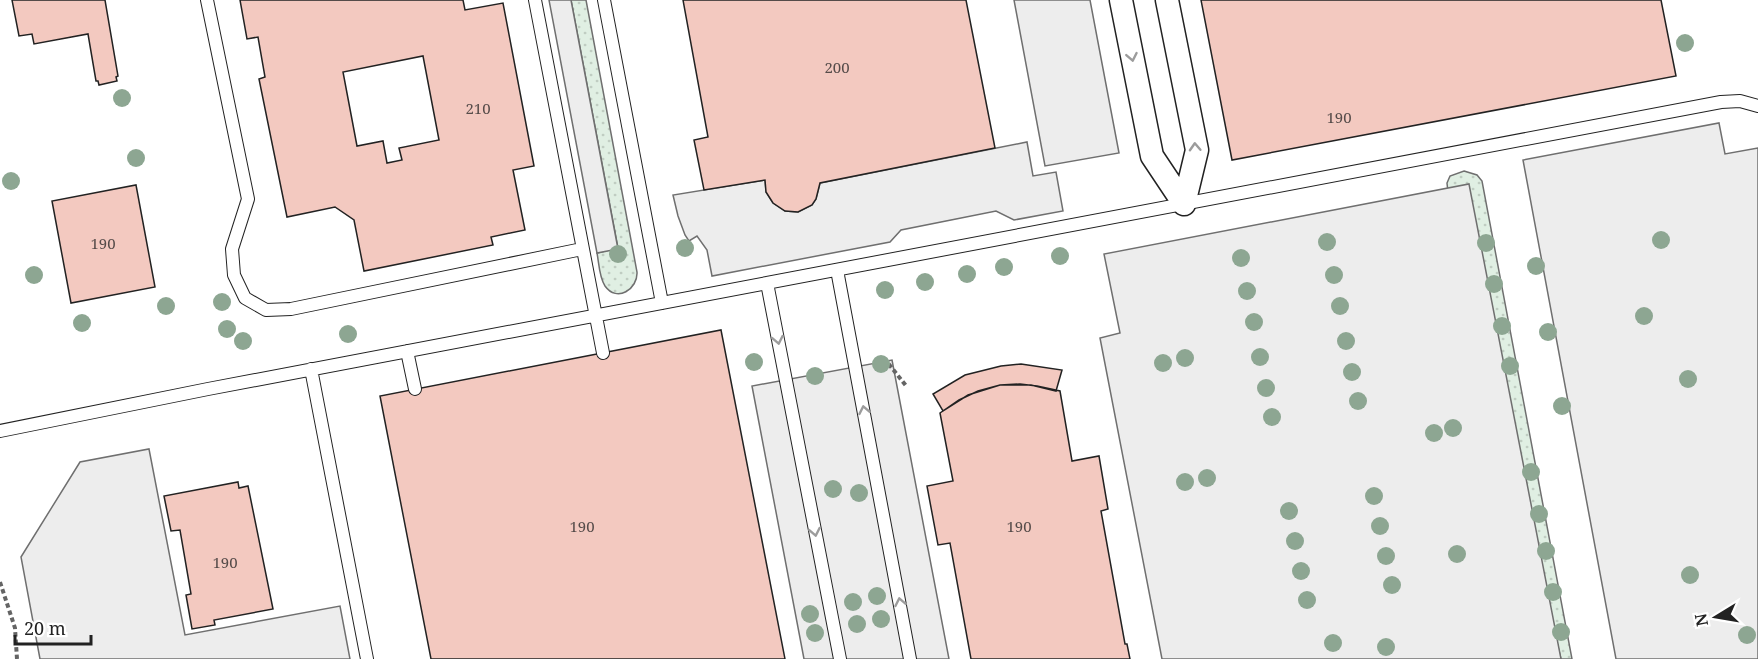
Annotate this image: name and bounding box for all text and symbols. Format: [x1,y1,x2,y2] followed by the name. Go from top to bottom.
[1125,52,1138,62] one-way arrow
[824,57,850,77] house number: 200
[465,98,491,118] house number: 210
[1326,107,1352,127] house number: 190
[1188,142,1201,151] one-way arrow
[90,233,116,253] house number: 190
[771,335,784,345] one-way arrow
[858,405,871,415] one-way arrow
[569,516,595,536] house number: 190
[1006,516,1032,536] house number: 190
[808,526,821,536] one-way arrow
[212,552,238,572] house number: 190
[1686,587,1746,647] north arrow
[894,597,907,607] one-way arrow
[15,608,92,646] scale bar
[1689,611,1713,628] text: N
[24,616,66,640] text: 20 m

